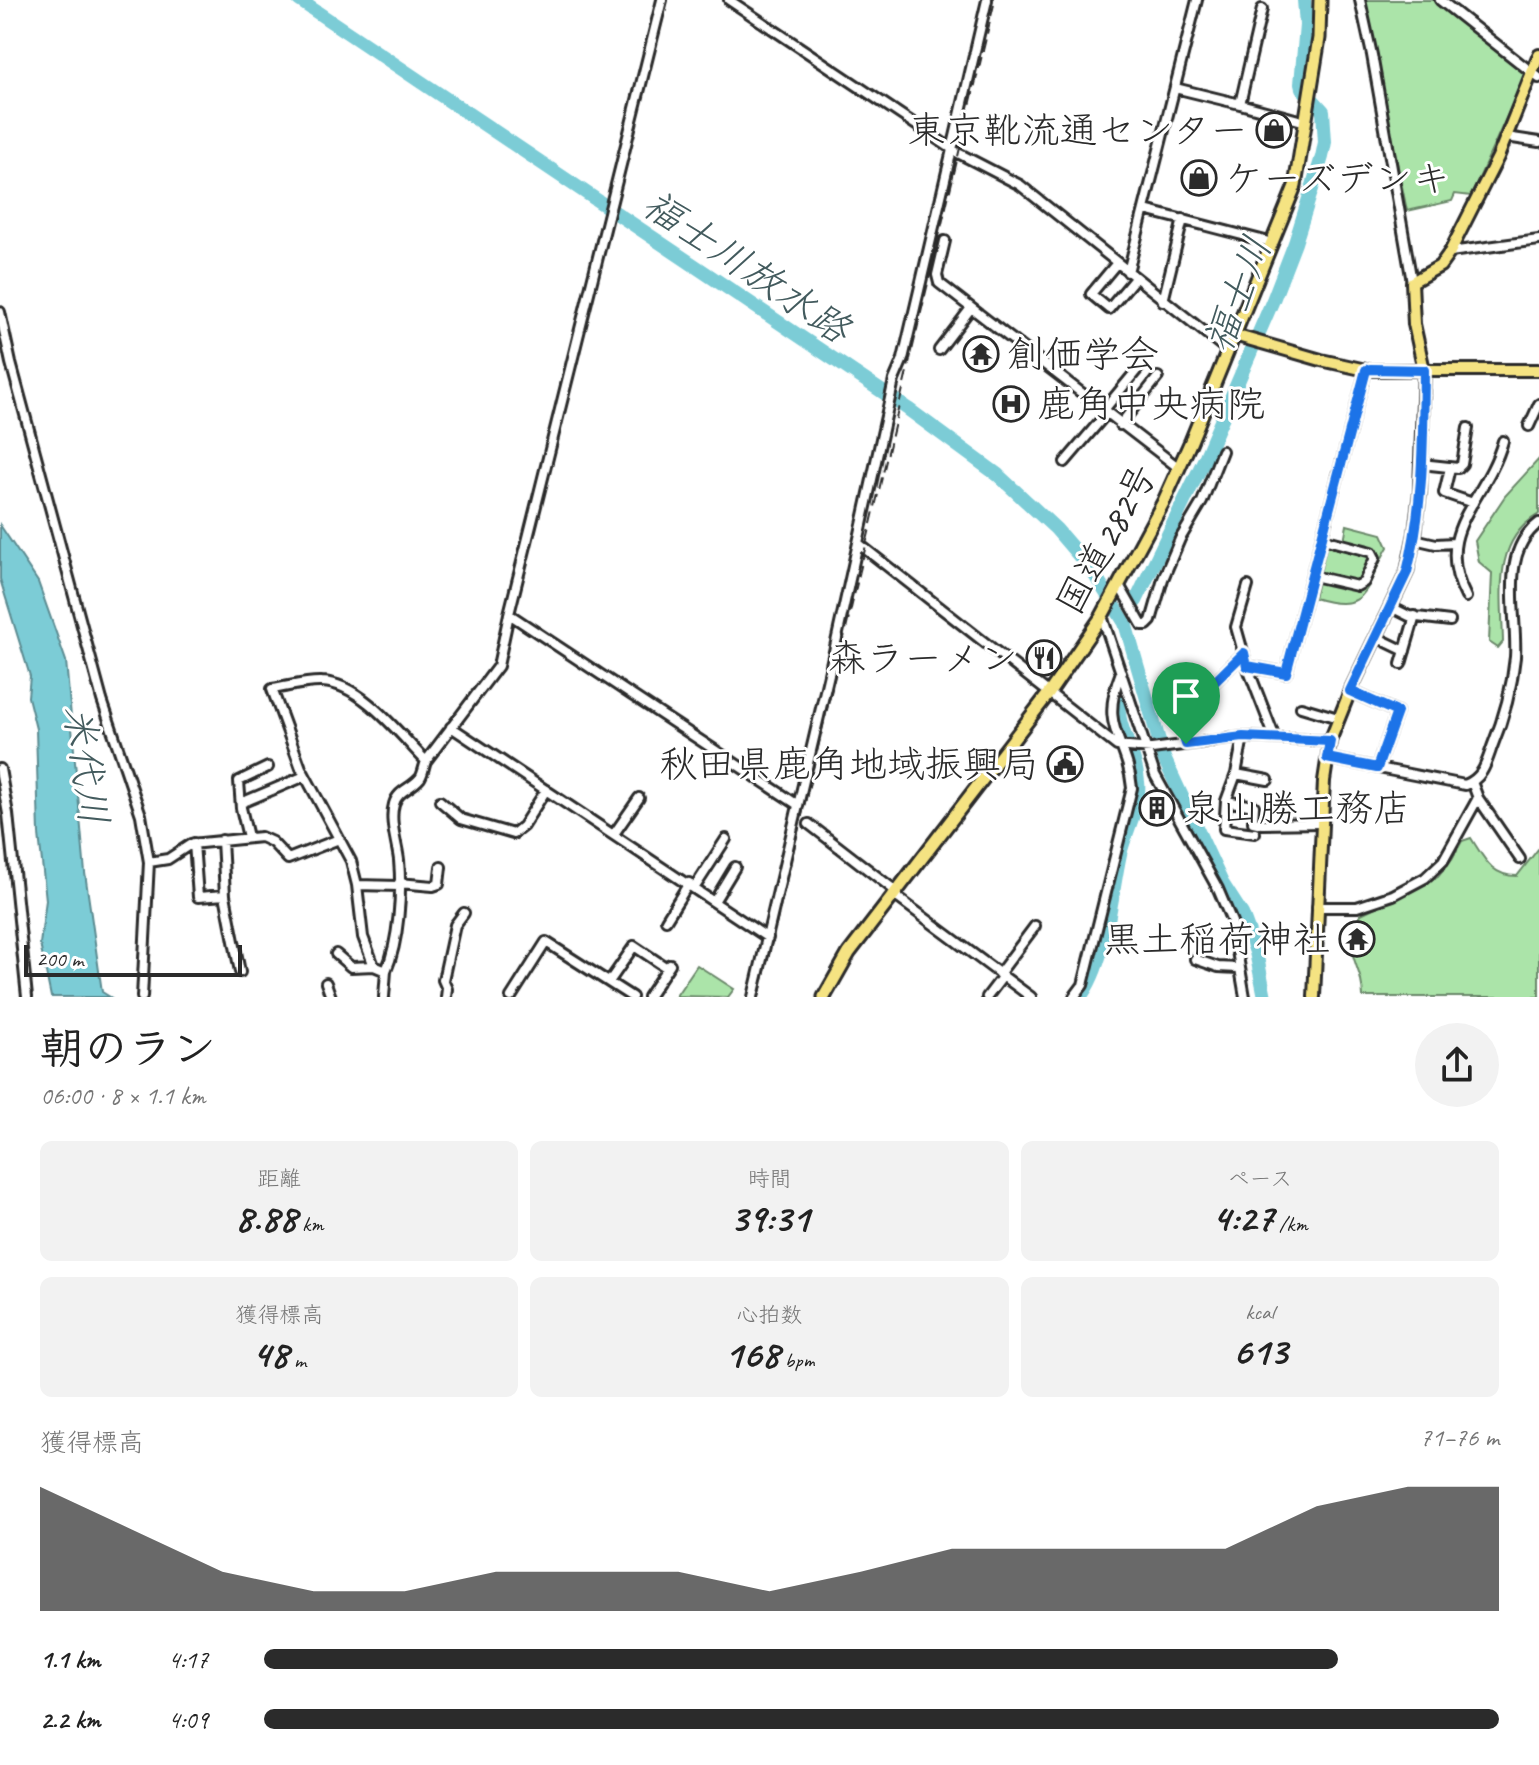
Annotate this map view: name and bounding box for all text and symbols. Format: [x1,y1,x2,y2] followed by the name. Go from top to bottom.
[908,107,1248,154] place label: 東京靴流通センター
[1255,111,1293,149] shop icon: 東京靴流通センター
[1225,155,1450,202] place label: ケーズデンキ
[1180,159,1218,197] shop icon: ケーズデンキ
[633,179,862,356] water label: 福士川放水路
[1193,229,1283,359] water label: 福士川
[1007,331,1159,378] place label: 創価学会
[962,335,1000,373] temple icon: 創価学会
[1037,381,1265,428] place label: 鹿角中央病院
[992,385,1030,423] hospital icon: 鹿角中央病院
[1046,456,1167,623] street label: 国道282号
[828,635,1018,682] place label: 森ラーメン
[1025,639,1063,677] restaurant icon: 森ラーメン
[1152,662,1220,744] pin
[1164,674,1208,718] icon: arrive
[53,702,119,828] water label: 米代川
[659,741,1039,788] place label: 秋田県鹿角地域振興局
[1046,745,1084,783] public building icon: 秋田県鹿角地域振興局
[1183,785,1411,832] place label: 泉山勝工務店
[1138,789,1176,827] building icon: 泉山勝工務店
[1103,916,1331,963] place label: 黒土稲荷神社
[1338,920,1376,958] temple icon: 黒土稲荷神社
[24,941,242,977] scale bar
[36,945,83,973] text: 200 m
[40,1021,216,1076] text: 朝のラン
[1415,1023,1499,1107] button: share
[40,1079,206,1112] text: 06:00 · 8 × 1.1 km
[257,1165,301,1193] text: 距離
[747,1165,792,1193] text: 時間
[1227,1165,1292,1193] text: ペース
[235,1193,297,1243] text: 8.88
[730,1193,809,1243] text: 39:31
[1212,1193,1274,1243] text: 4:27
[297,1210,324,1238] text: km
[1274,1210,1308,1238] text: /km
[1245,1298,1274,1326] text: kcal
[235,1301,323,1329] text: 獲得標高
[736,1301,803,1329] text: 心拍数
[1232,1326,1287,1376] text: 613
[252,1329,288,1379] text: 48
[724,1329,779,1379] text: 168
[288,1346,306,1374] text: m
[779,1346,815,1374] text: bpm
[1420,1421,1499,1454] text: 71–76 m
[40,1426,144,1459] text: 獲得標高
[40,1643,100,1676] text: 1.1 km
[168,1643,208,1676] text: 4:17
[40,1703,100,1736] text: 2.2 km
[168,1703,208,1736] text: 4:09

